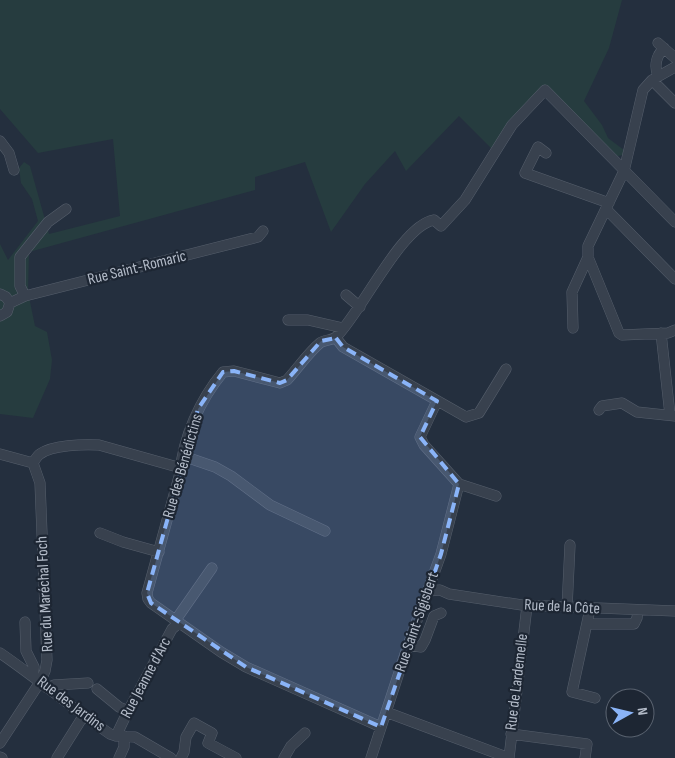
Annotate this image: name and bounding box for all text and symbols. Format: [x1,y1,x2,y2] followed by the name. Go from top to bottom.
[86,247,188,289] street label: Rue Saint-Romaric
[159,411,207,520] street label: Rue des Bénédictins
[32,536,58,652] street label: Rue du Maréchal Foch
[391,569,443,674] street label: Rue Saint-Sigisbert
[524,596,600,618] street label: Rue de la Côte
[502,633,532,731] street label: Rue de Lardemelle
[117,634,175,722] street label: Rue Jeanne d'Arc
[33,672,109,736] street label: Rue des Jardins
[605,688,655,738] north arrow
[633,706,651,716] text: N

